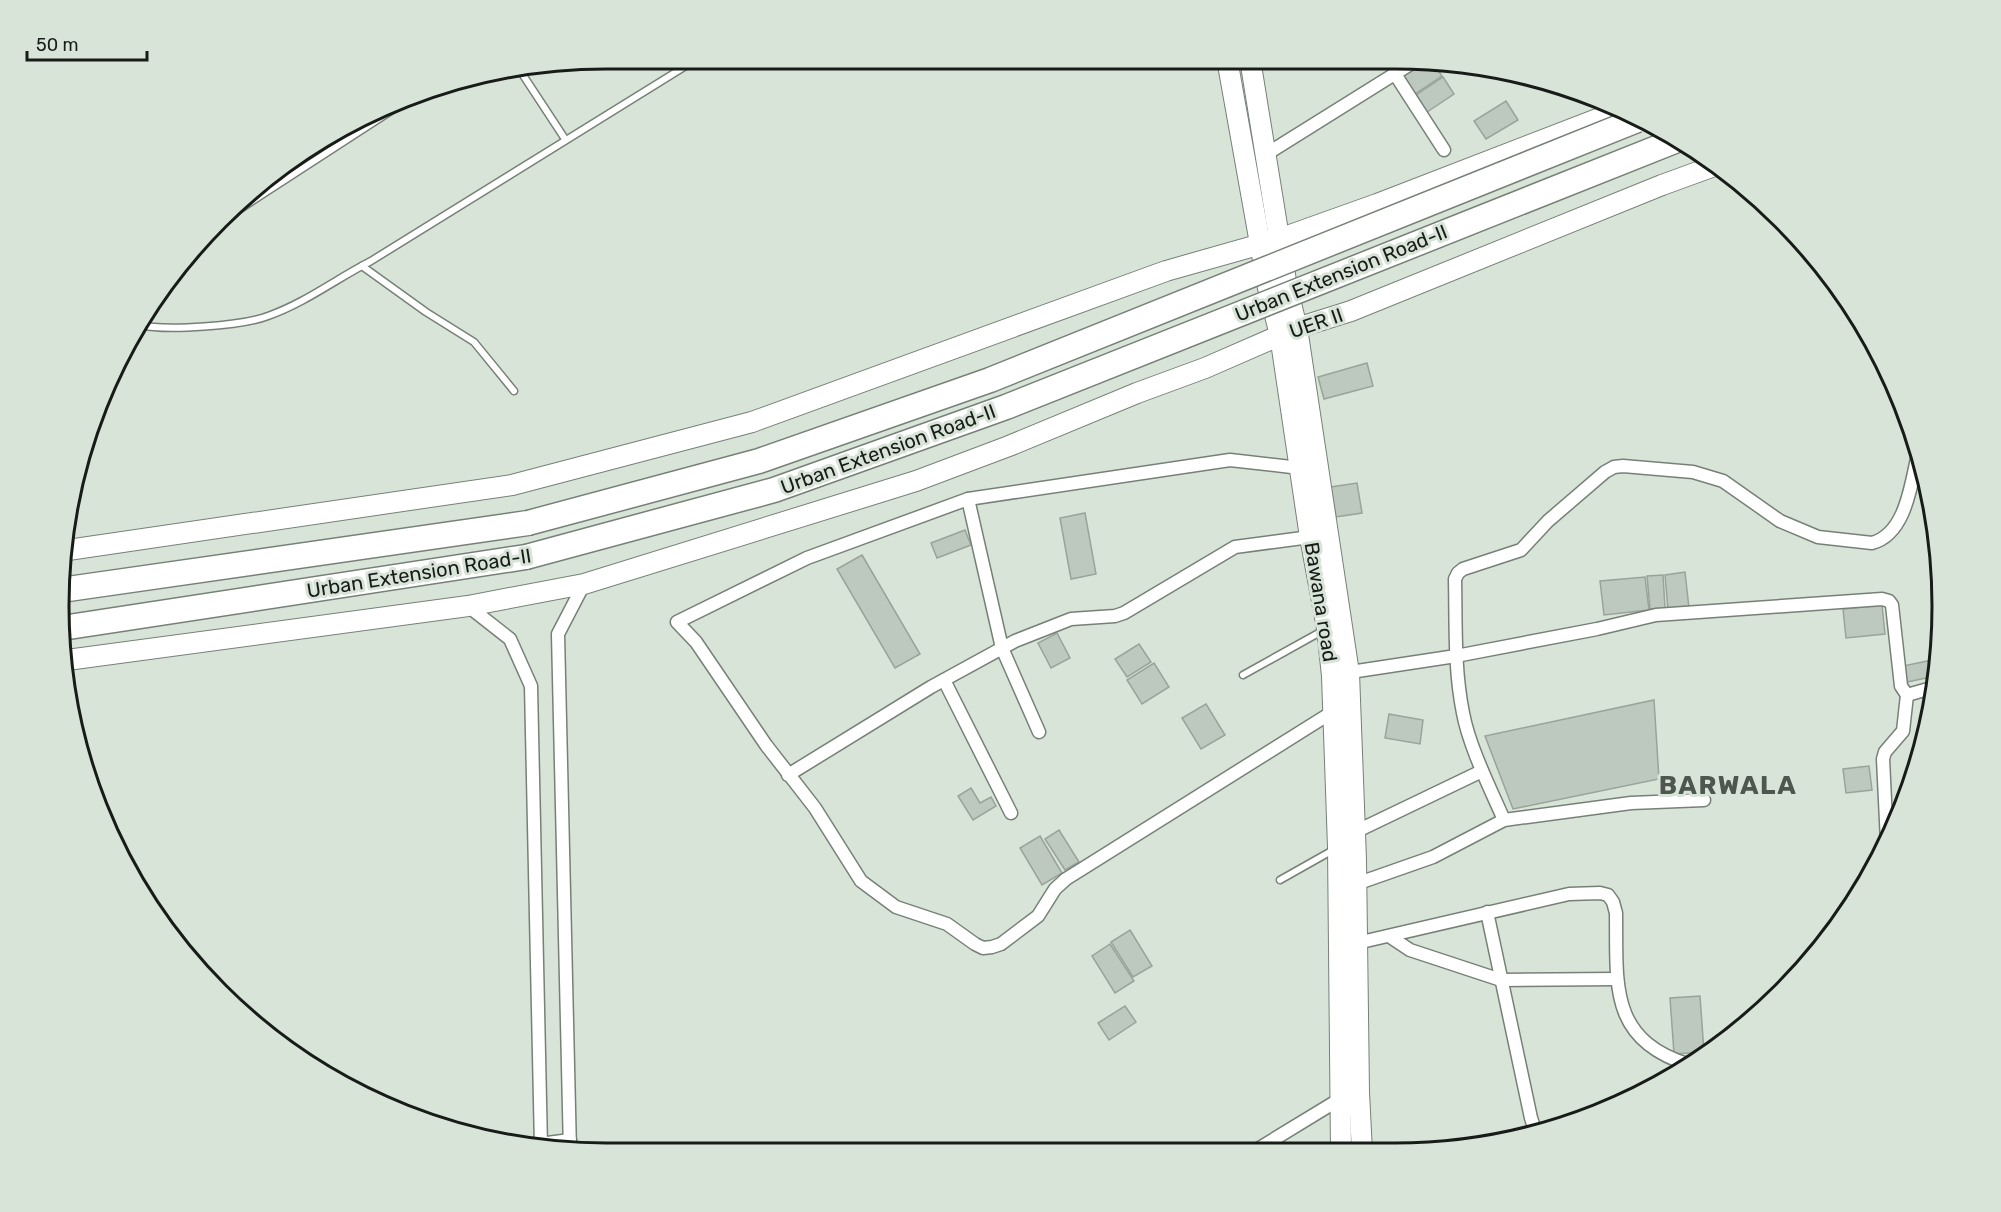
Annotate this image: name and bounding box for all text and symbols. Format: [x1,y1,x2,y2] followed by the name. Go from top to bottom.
[27,24,147,62] scale bar
[36,34,79,56] text: 50 m
[1231,219,1451,327] street label: Urban Extension Road-II
[1286,303,1346,343] street label: UER II
[777,399,999,499] street label: Urban Extension Road-II
[1300,540,1342,664] street label: Bawana road
[305,543,533,603] street label: Urban Extension Road-II
[1659,770,1797,801] district label: BARWALA

